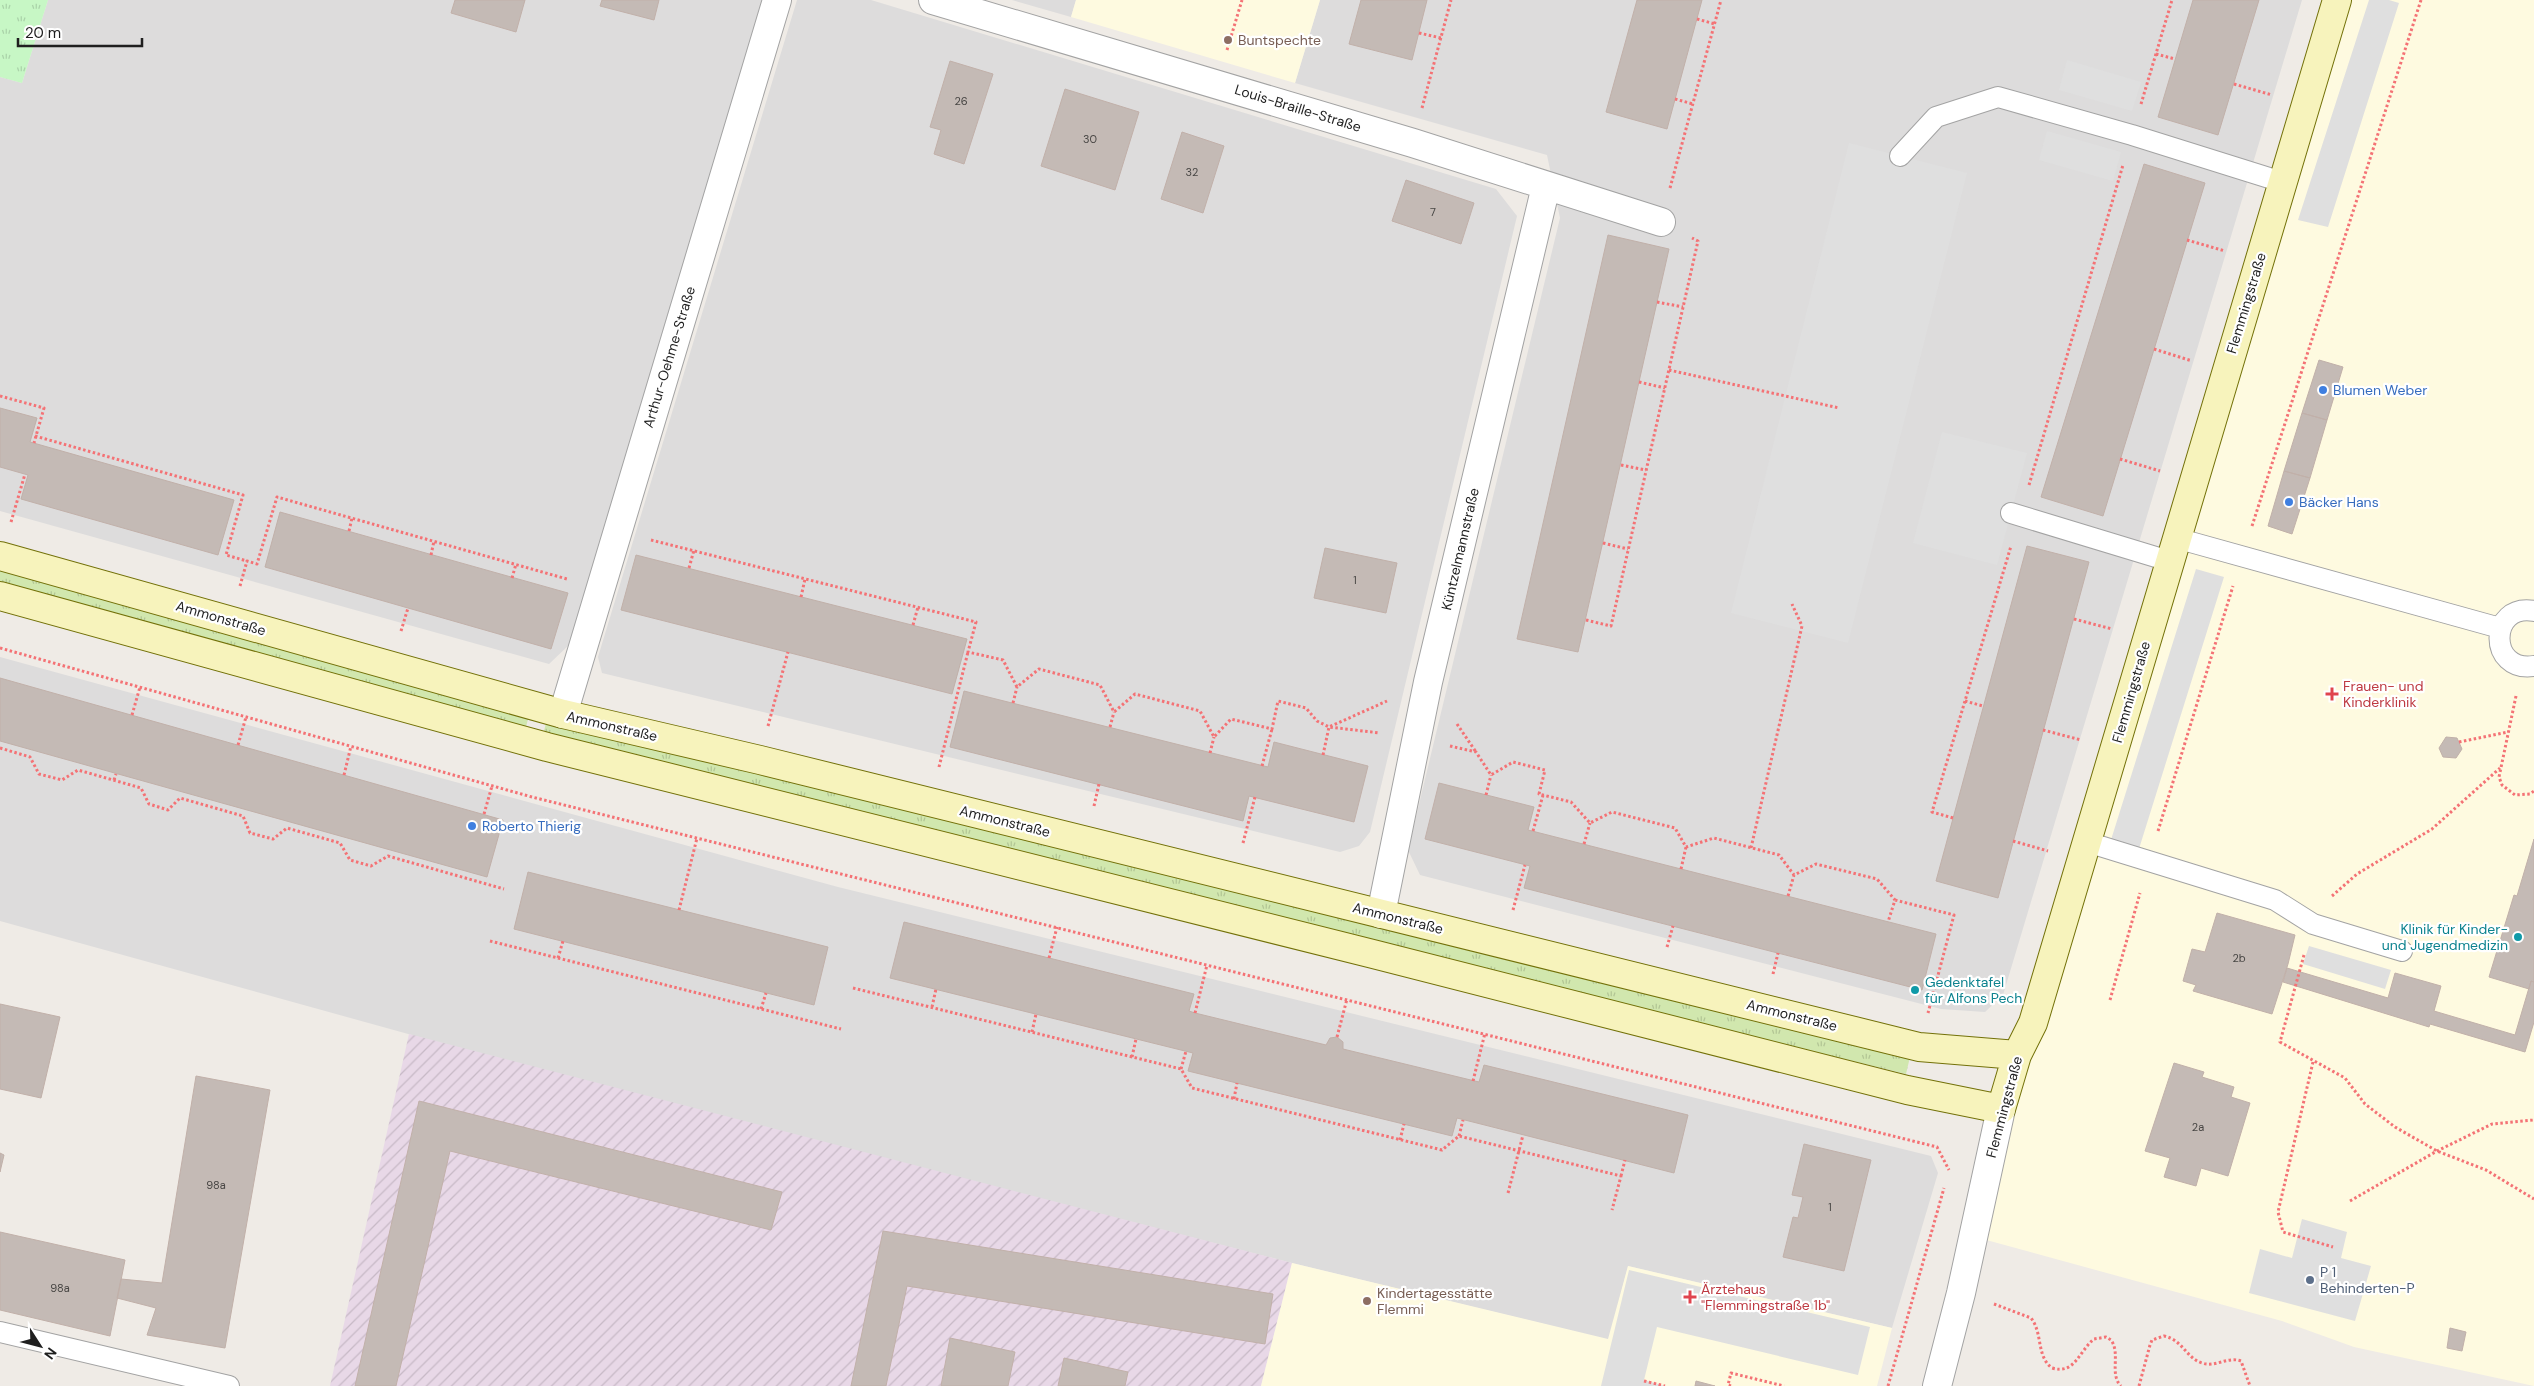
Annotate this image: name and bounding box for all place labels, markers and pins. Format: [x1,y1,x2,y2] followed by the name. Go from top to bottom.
[1238,31,1321,49] place label: Buntspechte
[1222,34,1234,46] marker: Buntspechte
[2333,381,2427,399] place label: Blumen Weber
[2317,384,2329,396] marker: Blumen Weber
[2299,493,2379,511] place label: Bäcker Hans
[2283,496,2295,508] marker: Bäcker Hans
[2343,677,2423,711] place label: Frauen- und Kinderklinik
[2325,687,2339,701] marker: Frauen- und Kinderklinik
[482,817,581,835] place label: Roberto Thierig
[466,820,478,832] marker: Roberto Thierig
[2382,920,2508,954] place label: Klinik für Kinder- und Jugendmedizin
[2512,931,2524,943] marker: Klinik für Kinder- und Jugendmedizin
[1925,973,2022,1007] place label: Gedenktafel für Alfons Pech
[1909,984,1921,996] marker: Gedenktafel für Alfons Pech
[2320,1263,2415,1297] place label: P 1 Behinderten-P
[2304,1274,2316,1286] marker: P 1 Behinderten-P
[1701,1280,1830,1314] place label: Ärztehaus "Flemmingstraße 1b"
[1377,1284,1493,1318] place label: Kindertagesstätte Flemmi
[1683,1290,1697,1304] marker: Ärztehaus "Flemmingstraße 1b"
[1361,1295,1373,1307] marker: Kindertagesstätte Flemmi

